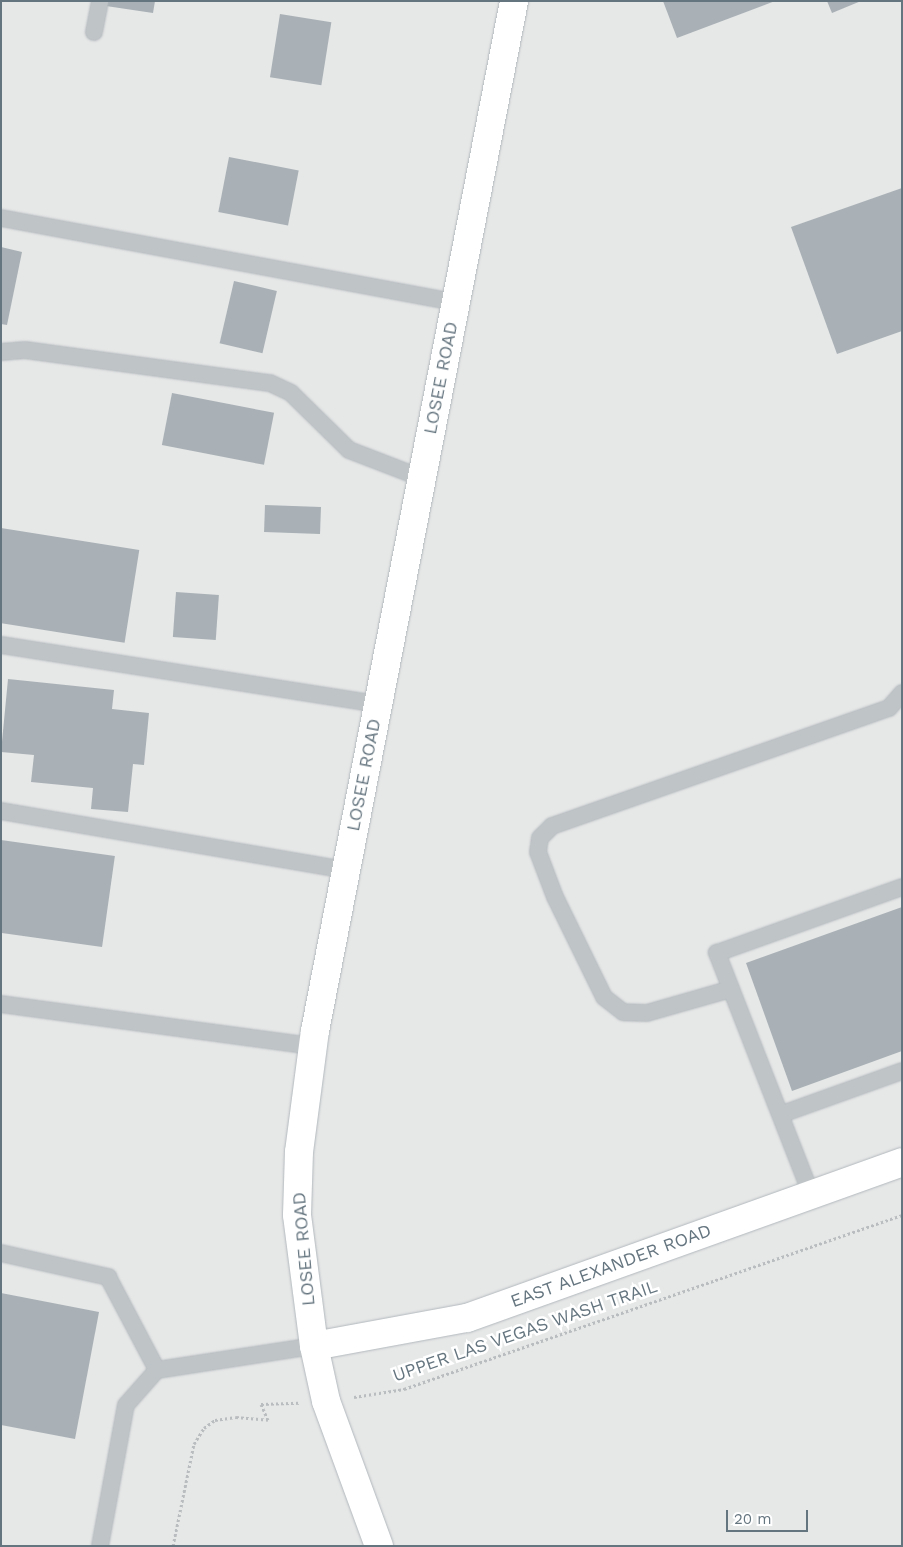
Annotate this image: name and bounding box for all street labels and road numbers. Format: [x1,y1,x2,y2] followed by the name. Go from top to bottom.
[419,320,463,436] street label: LOSEE ROAD
[342,717,386,833] street label: LOSEE ROAD
[288,1191,320,1307] street label: LOSEE ROAD
[507,1219,715,1313] street label: EAST ALEXANDER ROAD
[389,1275,661,1387] street label: UPPER LAS VEGAS WASH TRAIL

